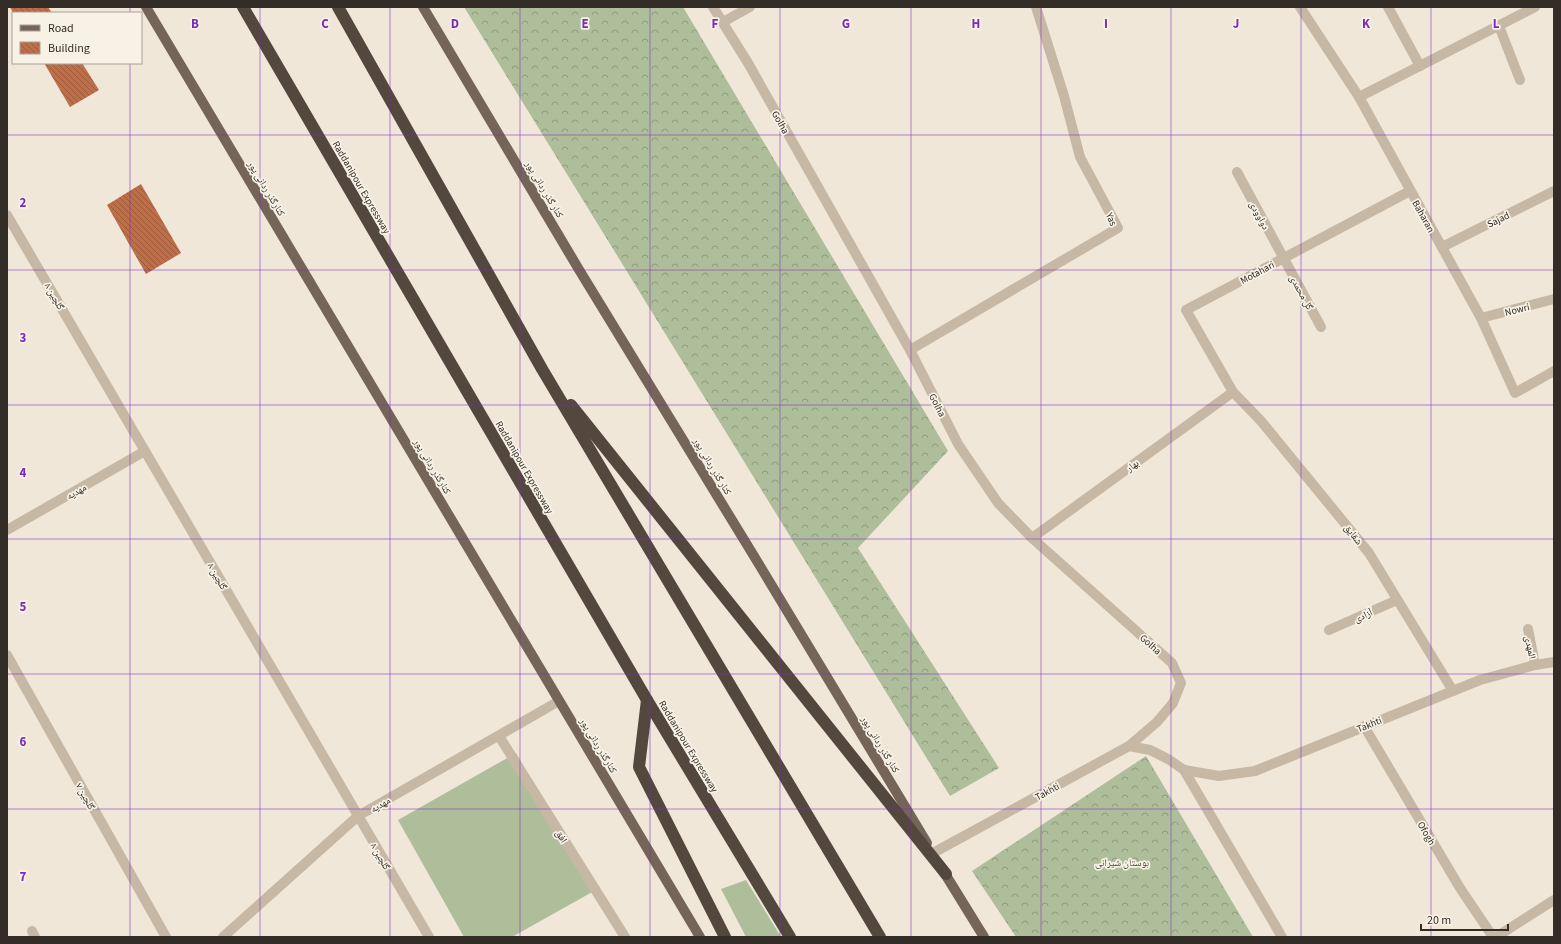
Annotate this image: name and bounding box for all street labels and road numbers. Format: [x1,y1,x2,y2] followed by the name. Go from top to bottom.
[768,108,792,137] street label: Golha
[329,138,394,237] street label: Raddanipour Expressway
[244,157,288,219] street label: کنارگذر ردانی پور
[521,158,567,221] street label: کنار گذر ردانی پور
[1408,198,1438,235] street label: Baharan
[1246,199,1273,232] street label: دواوودی
[1485,208,1512,231] street label: Sajad
[1102,210,1120,228] street label: Yas
[1238,258,1277,288] street label: Motahari
[1286,272,1317,313] street label: گل محمدی
[41,280,68,313] street label: گلچین ۸
[1503,300,1531,320] street label: Nowri
[925,391,949,420] street label: Golha
[492,418,557,517] street label: Raddanipour Expressway
[410,435,454,497] street label: کنارگذر ردانی پور
[689,435,735,498] street label: کنار گذر ردانی پور
[1122,456,1142,476] street label: بهار
[64,480,89,503] street label: مهدیه
[1341,521,1366,548] street label: شقایق
[204,560,231,593] street label: گلچین ۸
[1352,605,1375,626] street label: آزادی
[1136,631,1164,658] street label: Golha
[1521,634,1539,660] street label: المهدی
[655,698,721,795] street label: Raddanipour Expressway
[857,713,903,776] street label: کنار گذر ردانی پور
[576,714,620,776] street label: کنارگذر ردانی پور
[1355,714,1384,736] street label: Takhti
[1033,779,1062,804] street label: Takhti
[72,780,99,813] street label: گلچین ۷
[368,793,393,816] street label: مهدیه
[1414,819,1439,848] street label: Ofogh
[552,827,571,846] street label: افق
[367,840,394,873] street label: گلچین ۸

